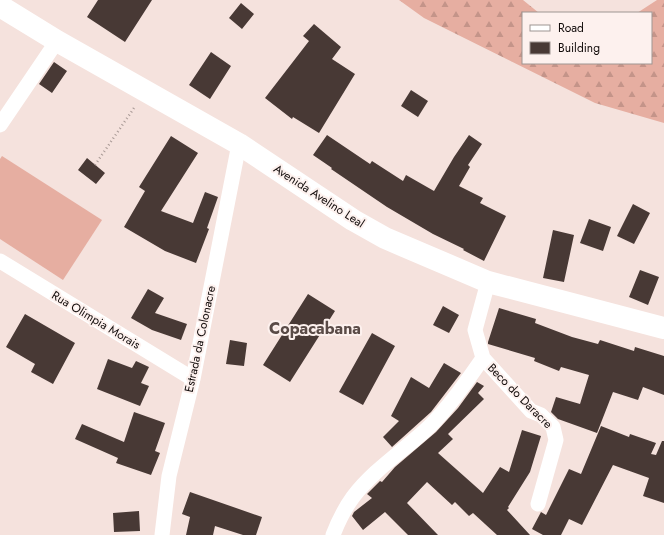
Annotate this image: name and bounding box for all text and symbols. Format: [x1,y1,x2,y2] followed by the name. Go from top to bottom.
[522,12,652,64] legend
[558,19,584,37] text: Road
[558,39,600,57] text: Building
[270,160,368,232] street label: Avenida Avelino Leal
[180,284,220,394] street label: Estrada da Colonacre
[48,286,144,354] street label: Rua Olimpia Morais
[269,317,361,340] district label: Copacabana
[483,359,557,433] street label: Beco do Daracre

